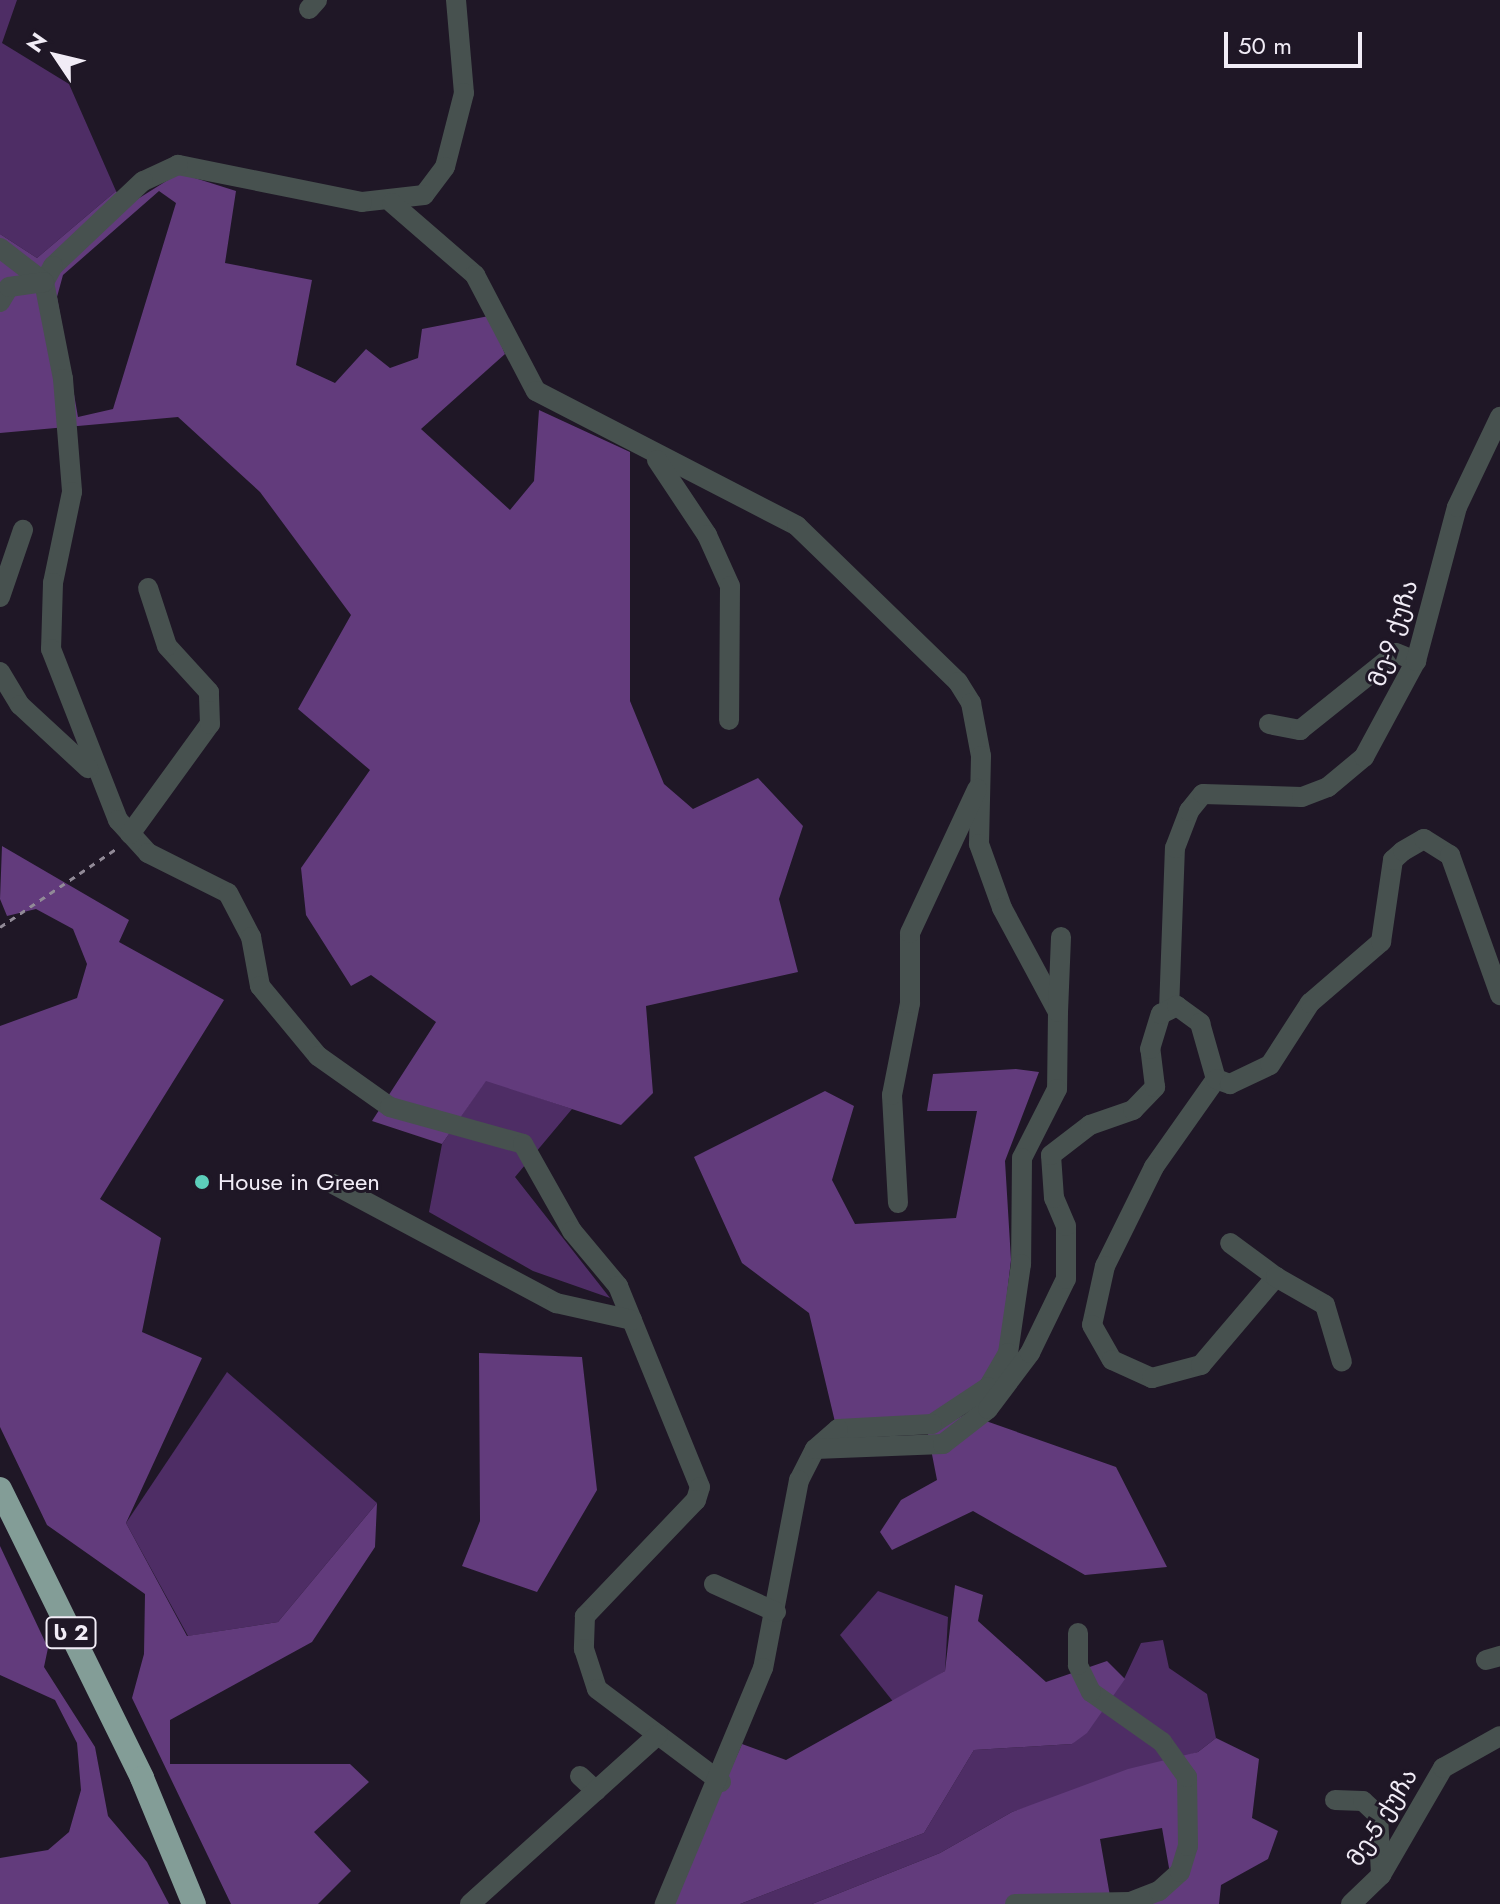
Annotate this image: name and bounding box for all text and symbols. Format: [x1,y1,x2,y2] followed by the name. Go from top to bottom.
[16,16,96,96] north arrow
[1228,16,1366,66] scale bar
[18,26,54,59] text: N
[1238,28,1292,63] text: 50 m
[1362,576,1424,690] street label: მე-9 ქუჩა
[218,1168,380,1196] place label: House in Green
[193,1173,211,1191] marker: House in Green
[45,1615,97,1651] road number: ს 2
[1341,1763,1423,1871] street label: მე-5 ქუჩა

